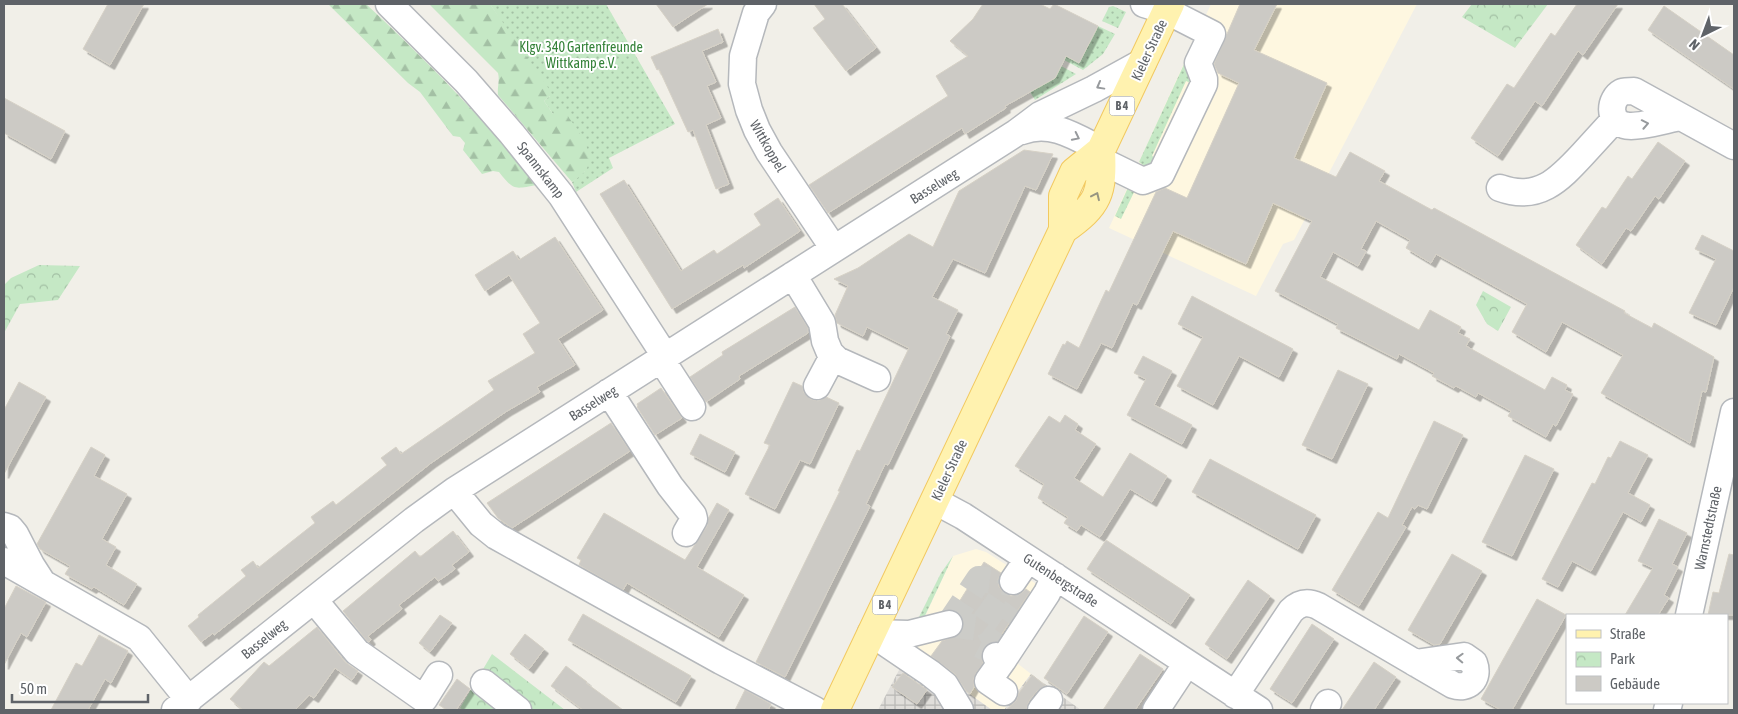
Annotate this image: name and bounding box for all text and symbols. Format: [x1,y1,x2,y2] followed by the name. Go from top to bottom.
[1678,10,1728,60] north arrow
[1128,17,1170,83] street label: Kieler Straße
[1686,36,1703,53] text: N
[519,39,643,71] park label: Klgv. 340 Gartenfreunde Wittkamp e.V.
[1096,80,1105,90] one-way arrow
[1110,96,1134,115] road number: B 4
[747,117,789,175] street label: Wittkoppel
[1641,119,1650,129] one-way arrow
[1071,131,1080,142] one-way arrow
[514,139,568,202] street label: Spannskamp
[907,165,961,207] street label: Basselweg
[1089,192,1100,201] one-way arrow
[566,382,620,424] street label: Basselweg
[928,437,970,503] street label: Kieler Straße
[1691,485,1725,571] street label: Warnstedtstraße
[1020,550,1102,610] street label: Gutenbergstraße
[872,596,898,614] road number: B 4
[1566,614,1728,704] legend
[238,616,290,662] street label: Basselweg
[1610,625,1646,642] text: Straße
[1610,650,1635,667] text: Park
[1455,652,1463,663] one-way arrow
[12,672,149,704] scale bar
[1610,675,1660,692] text: Gebäude
[20,680,47,697] text: 50 m

